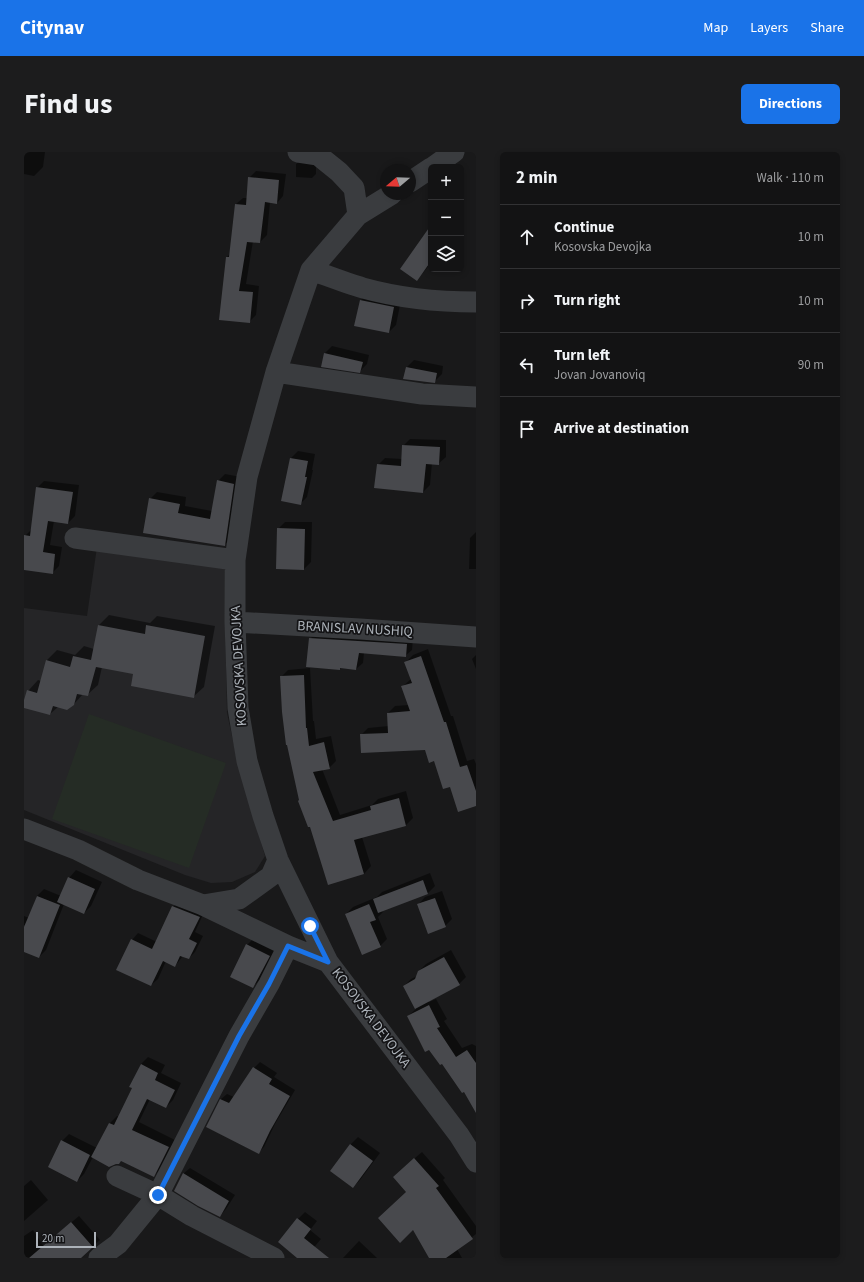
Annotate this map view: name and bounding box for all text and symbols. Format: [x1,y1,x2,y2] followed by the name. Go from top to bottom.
[20,15,84,42] text: Citynav
[703,18,728,38] text: Map
[750,18,788,38] text: Layers
[810,18,844,38] text: Share
[24,84,112,124] text: Find us
[741,84,840,124] button: Directions
[380,164,416,200] north arrow
[428,164,464,272] map controls
[428,164,464,200] button: +
[516,166,557,190] text: 2 min
[756,169,824,187] text: Walk · 110 m
[428,200,464,236] button: −
[554,217,614,238] text: Continue
[516,226,538,248] icon: ahead
[798,228,824,246] text: 10 m
[428,236,464,272] button: layers
[554,238,652,256] text: Kosovska Devojka
[516,290,538,312] icon: right
[554,290,620,311] text: Turn right
[798,292,824,310] text: 10 m
[554,345,610,366] text: Turn left
[516,354,538,376] icon: left
[798,356,824,374] text: 90 m
[554,366,645,384] text: Jovan Jovanoviq
[516,418,538,440] icon: arrive
[554,418,689,439] text: Arrive at destination
[226,605,252,727] street label: KOSOVSKA DEVOJKA
[297,616,413,642] street label: BRANISLAV NUSHIQ
[301,917,319,935] route start
[327,964,416,1073] street label: KOSOVSKA DEVOJKA
[149,1186,167,1204] route end
[36,1230,96,1249] scale bar
[42,1231,64,1246] text: 20 m

